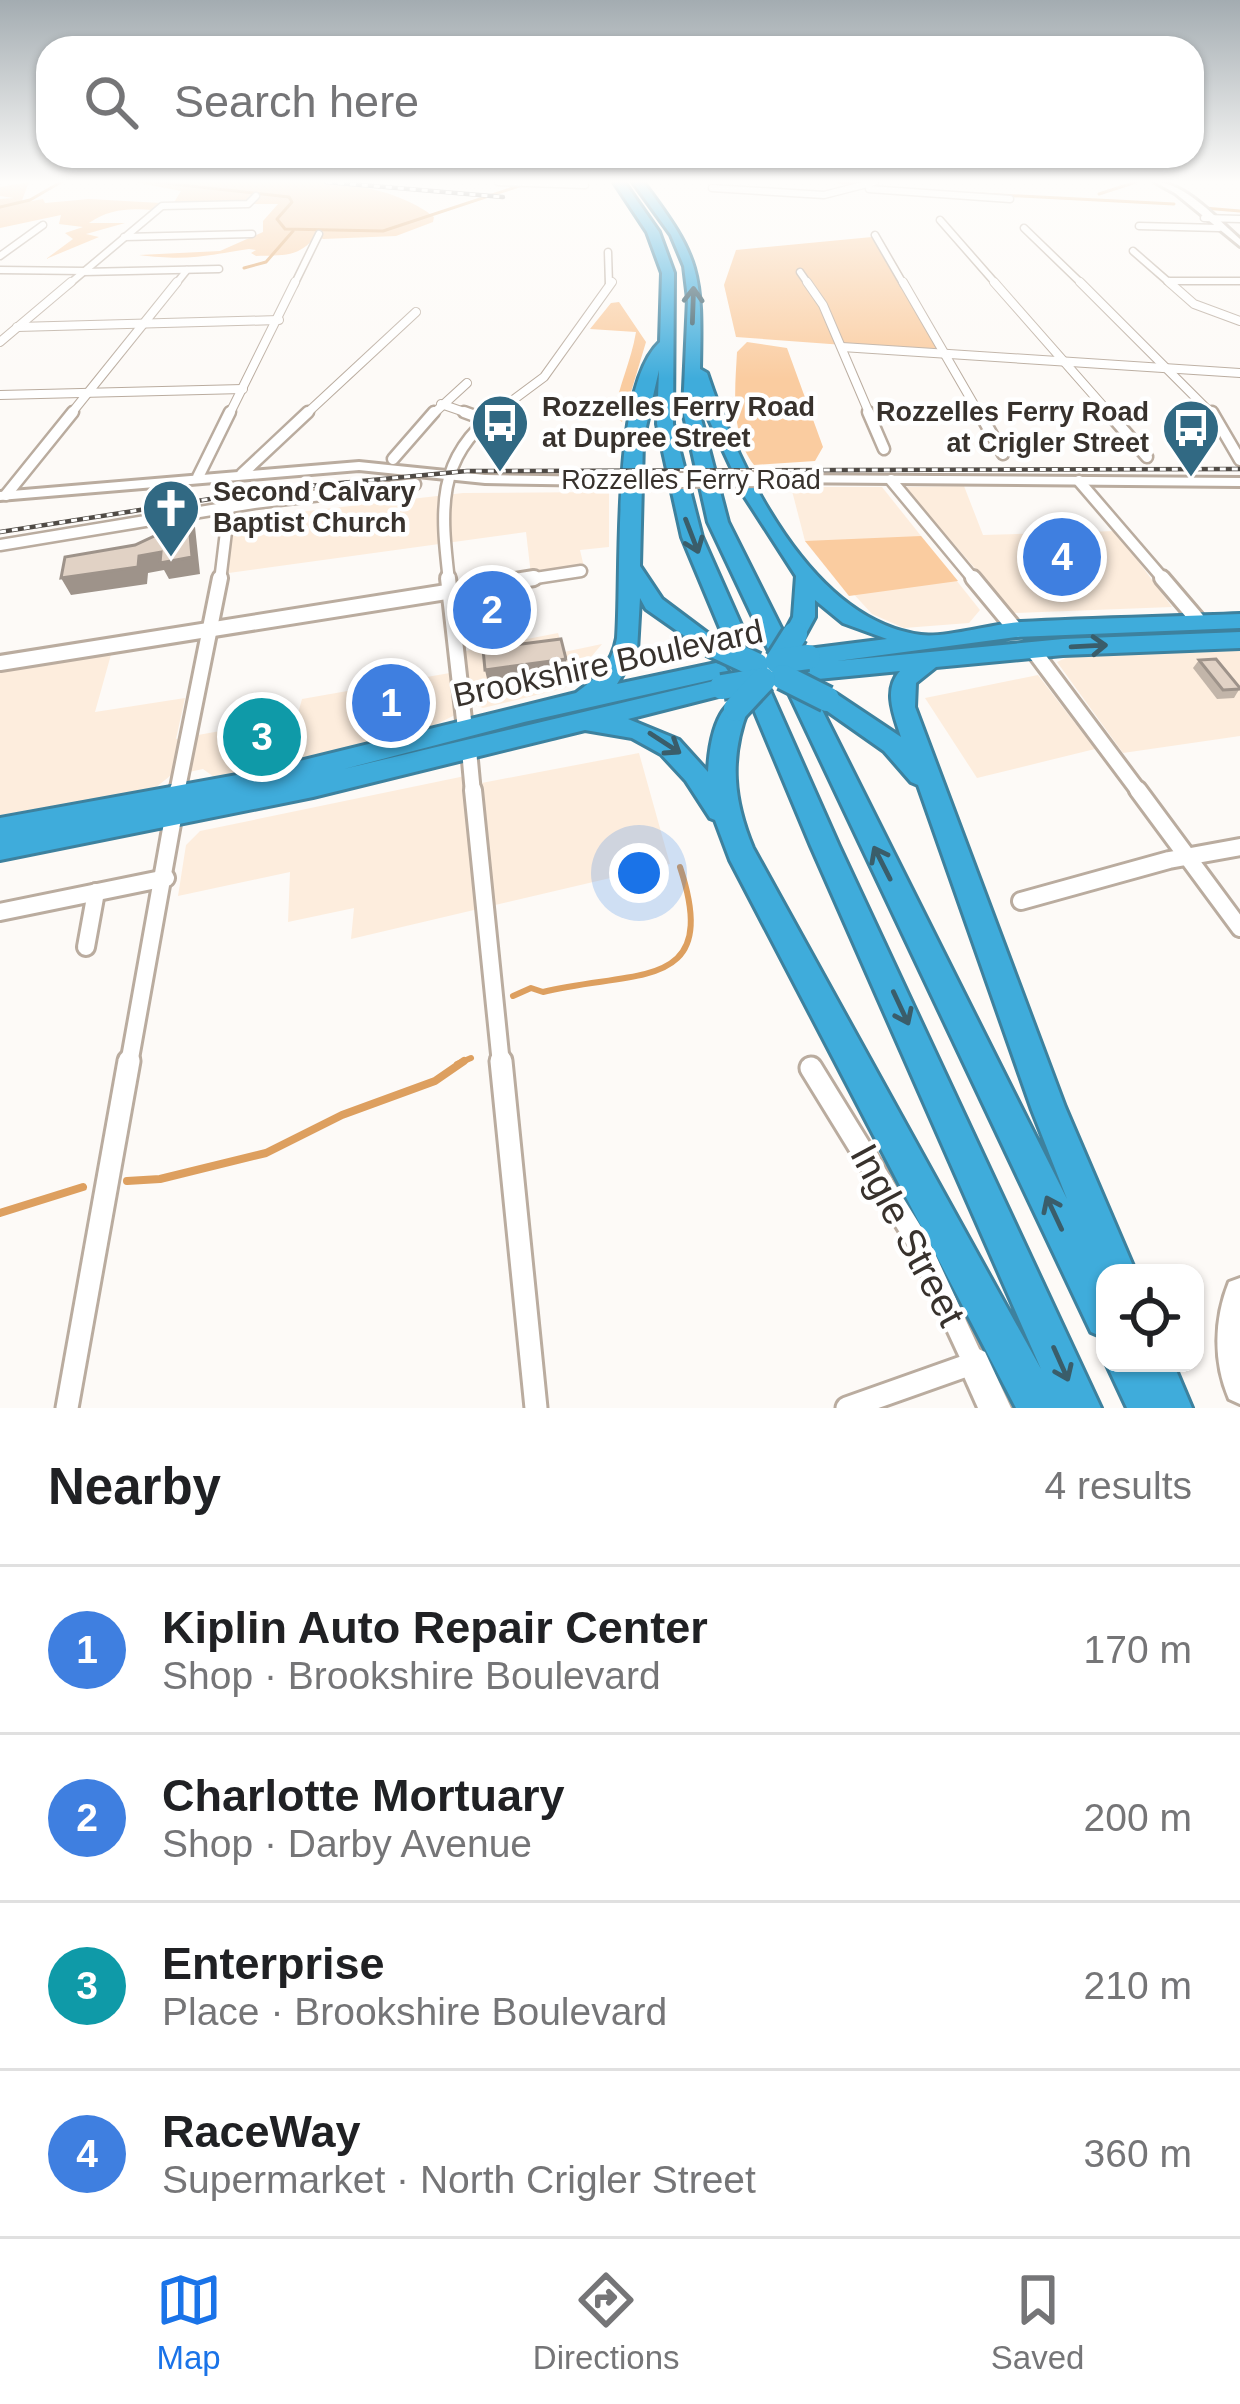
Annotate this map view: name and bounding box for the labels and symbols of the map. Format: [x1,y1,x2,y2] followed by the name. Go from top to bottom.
[682,286,705,325] one-way arrow
[469,392,531,474] bus stop icon: Rozzelles Ferry Road at Dupree Street
[542,392,815,453] place label: Rozzelles Ferry Road at Dupree Street
[876,397,1149,458] place label: Rozzelles Ferry Road at Crigler Street
[1160,397,1222,479] bus stop icon: Rozzelles Ferry Road at Crigler Street
[561,465,821,495] street label: Rozzelles Ferry Road
[140,477,202,559] church icon: Second Calvary Baptist Church
[213,477,416,538] place label: Second Calvary Baptist Church
[1023,512,1101,602] pin: 4
[683,517,705,554] one-way arrow
[453,565,531,655] pin: 2
[450,612,766,714] street label: Brookshire Boulevard
[1069,634,1108,657] one-way arrow
[352,658,430,748] pin: 1
[223,692,301,782] pin: 3
[647,731,681,755] one-way arrow
[609,843,669,903] your location
[870,846,893,881] one-way arrow
[891,989,913,1025] one-way arrow
[842,1137,974,1333] street label: Ingle Street
[1042,1196,1064,1232] one-way arrow
[1051,1345,1073,1381] one-way arrow

